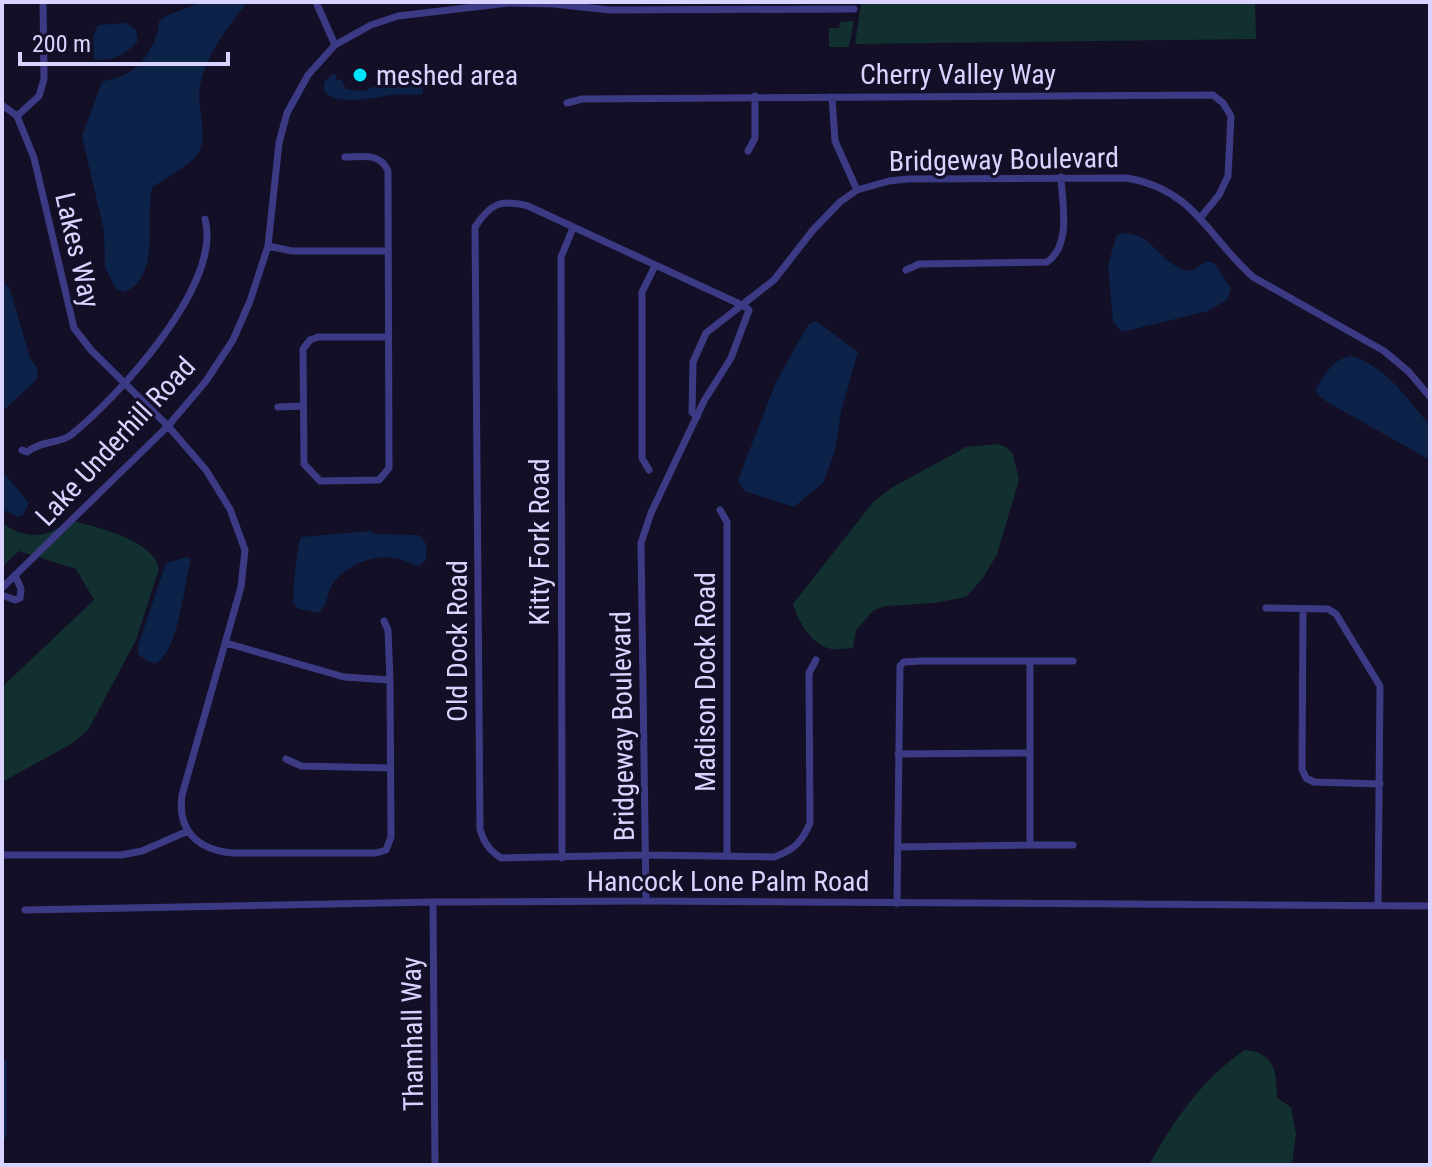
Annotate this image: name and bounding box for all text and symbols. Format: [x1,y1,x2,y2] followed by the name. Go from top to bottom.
[20,16,228,66] scale bar
[32,30,91,58] text: 200 m
[860,58,1056,91] street label: Cherry Valley Way
[376,59,518,92] place label: meshed area
[351,66,369,84] marker: meshed area
[889,141,1119,178] street label: Bridgeway Boulevard
[48,189,107,311] street label: Lakes Way
[29,350,202,533] street label: Lake Underhill Road
[523,458,556,626] street label: Kitty Fork Road
[441,560,474,722] street label: Old Dock Road
[689,572,722,792] street label: Madison Dock Road
[604,611,641,841] street label: Bridgeway Boulevard
[587,865,869,898] street label: Hancock Lone Palm Road
[395,956,430,1112] street label: Thamhall Way

